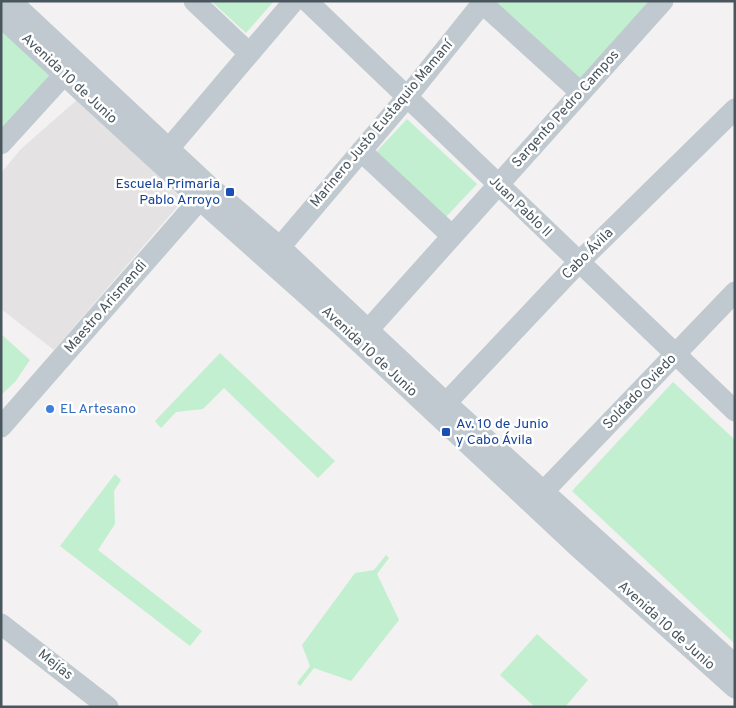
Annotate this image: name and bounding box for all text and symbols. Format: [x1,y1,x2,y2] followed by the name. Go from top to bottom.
[18,30,120,128] street label: Avenida 10 de Junio
[307,36,458,211] street label: Marinero Justo Eustaquio Mamaní
[509,47,623,171] street label: Sargento Pedro Campos
[485,173,555,241] street label: Juan Pablo II
[115,176,220,209] place label: Escuela Primaria Pablo Arroyo
[224,186,236,198] marker: Escuela Primaria Pablo Arroyo
[558,224,617,283] street label: Cabo Ávila
[61,257,151,357] street label: Maestro Arismendi
[318,303,420,401] street label: Avenida 10 de Junio
[600,351,680,433] street label: Soldado Oviedo
[60,401,136,418] place label: EL Artesano
[44,403,56,415] marker: EL Artesano
[456,416,549,449] place label: Av. 10 de Junio y Cabo Ávila
[440,426,452,438] marker: Av. 10 de Junio y Cabo Ávila
[614,578,718,674] street label: Avenida 10 de Junio
[34,646,76,684] street label: Mejías

